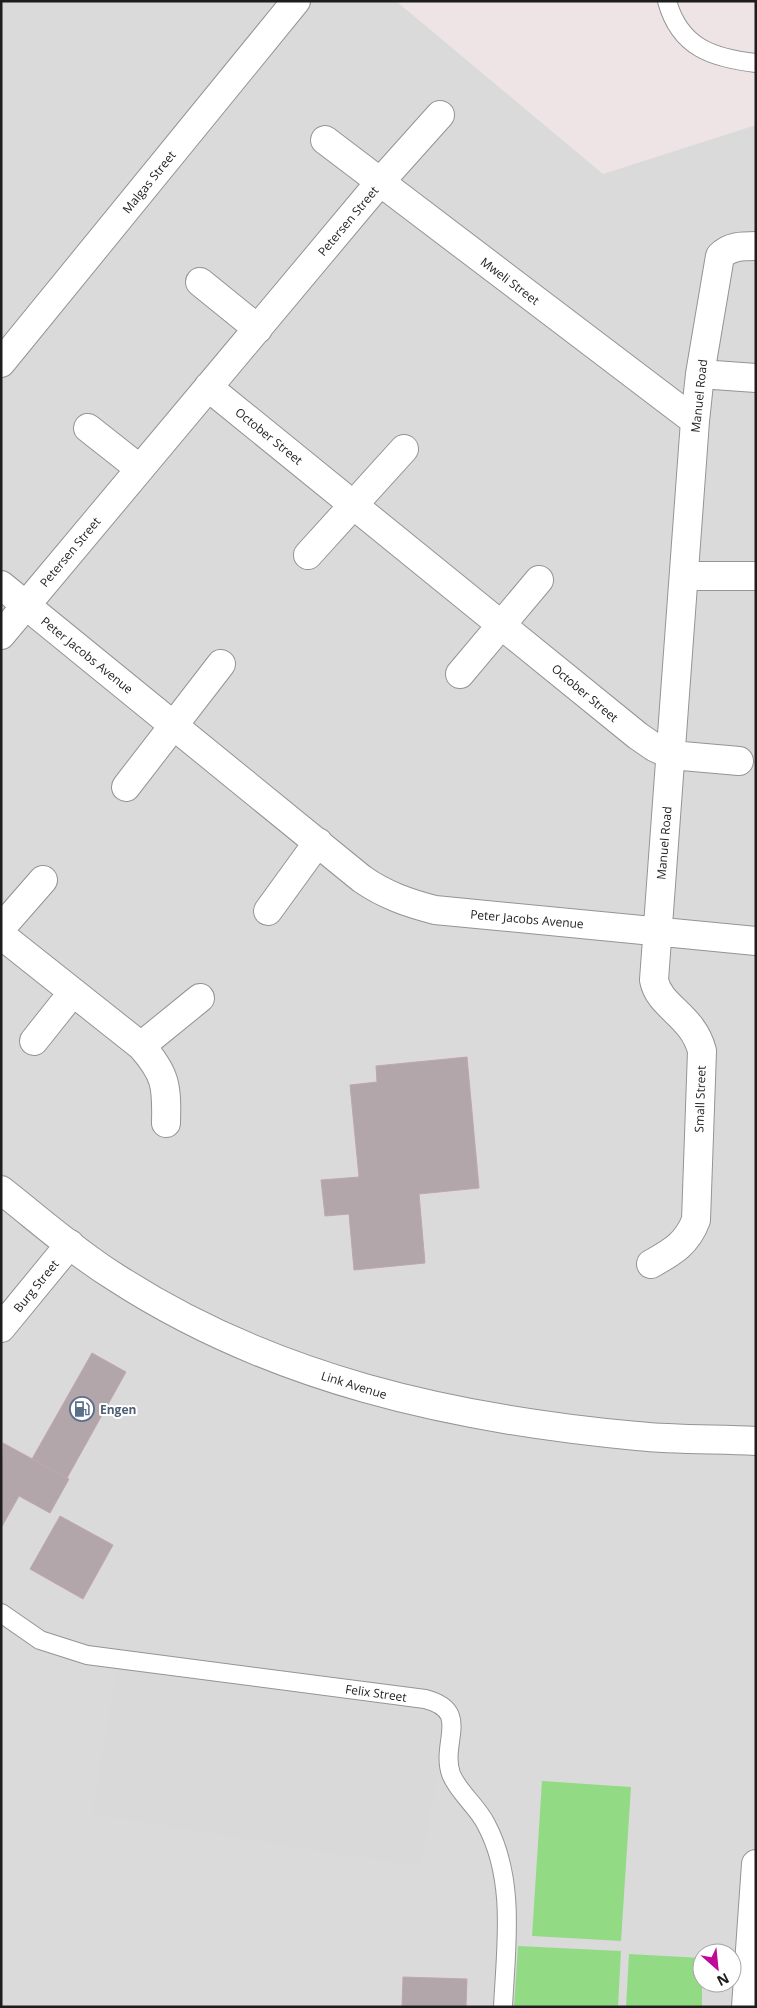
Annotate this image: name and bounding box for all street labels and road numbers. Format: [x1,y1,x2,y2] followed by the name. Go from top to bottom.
[118,147,180,217] street label: Malgas Street
[314,182,382,260] street label: Petersen Street
[477,253,543,309] street label: Mweli Street
[687,358,711,434] street label: Manuel Road
[232,404,306,468] street label: October Street
[36,513,104,591] street label: Petersen Street
[37,613,137,698] street label: Peter Jacobs Avenue
[548,660,622,726] street label: October Street
[652,806,676,880] street label: Manuel Road
[470,906,585,932] street label: Peter Jacobs Avenue
[690,1065,710,1133] street label: Small Street
[10,1256,62,1316] street label: Burg Street
[319,1367,389,1403] street label: Link Avenue
[344,1680,408,1706] street label: Felix Street

